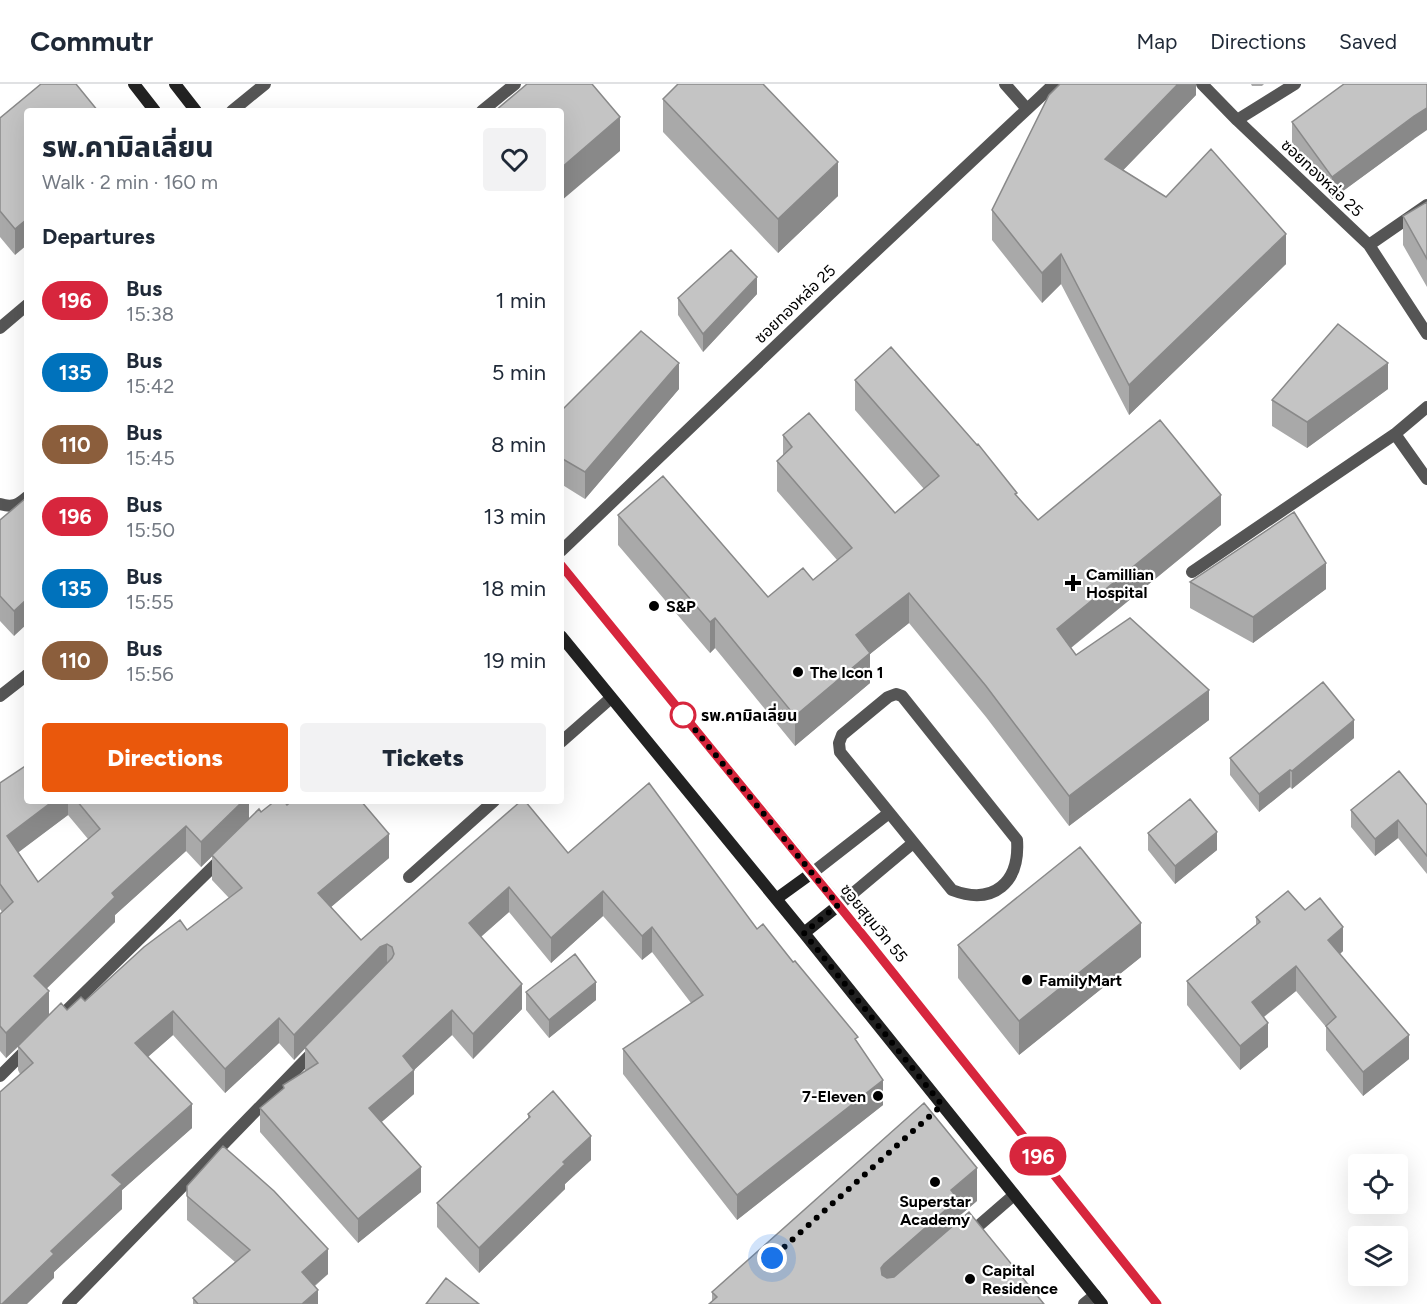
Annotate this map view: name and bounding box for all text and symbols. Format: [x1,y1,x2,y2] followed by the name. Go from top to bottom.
[30,24,153,58] text: Commutr
[1136,29,1177,54] text: Map
[1210,29,1306,54] text: Directions
[1339,29,1397,54] text: Saved
[483,128,546,191] button: heart
[42,130,214,164] text: รพ.คามิลเลี่ยน
[1277,135,1367,221] street label: ซอยทองหล่อ 25
[42,170,218,194] text: Walk · 2 min · 160 m
[42,223,155,250] text: Departures
[751,261,839,347] street label: ซอยทองหล่อ 25
[126,275,162,302] text: Bus
[495,287,546,314] text: 1 min
[58,288,92,313] text: 196
[126,302,174,326] text: 15:38
[126,347,162,374] text: Bus
[492,359,546,386] text: 5 min
[59,360,91,385] text: 135
[126,374,174,398] text: 15:42
[126,419,162,446] text: Bus
[491,431,546,458] text: 8 min
[59,432,91,457] text: 110
[126,446,175,470] text: 15:45
[126,491,162,518] text: Bus
[483,503,546,530] text: 13 min
[58,504,92,529] text: 196
[126,518,175,542] text: 15:50
[126,563,162,590] text: Bus
[1086,565,1154,602] place label: Camillian Hospital
[1064,574,1082,592] marker: Camillian Hospital
[482,575,546,602] text: 18 min
[59,576,91,601] text: 135
[126,590,174,614] text: 15:55
[666,597,696,616] place label: S&P
[647,599,661,613] marker: S&P
[126,635,162,662] text: Bus
[483,647,546,674] text: 19 min
[59,648,91,673] text: 110
[126,662,174,686] text: 15:56
[810,663,883,682] place label: The Icon 1
[791,665,805,679] marker: The Icon 1
[670,702,696,728] marker: รพ.คามิลเลี่ยน
[701,703,797,725] place label: รพ.คามิลเลี่ยน
[42,723,288,792] button: Directions
[300,723,546,792] button: Tickets
[837,880,911,966] street label: ซอยสุขุมวิท 55
[1039,971,1122,990] place label: FamilyMart
[1020,973,1034,987] marker: FamilyMart
[802,1087,866,1106] place label: 7-Eleven
[871,1089,885,1103] marker: 7-Eleven
[1004,1136,1072,1176] line badge: 196
[1021,1144,1055,1169] text: 196
[1348,1154,1408,1286] map controls
[1348,1154,1408,1214] button: locate
[928,1175,942,1189] marker: Superstar Academy
[899,1192,971,1229] place label: Superstar Academy
[1348,1226,1408,1286] button: layers
[757,1243,787,1273] your location
[982,1261,1058,1298] place label: Capital Residence
[963,1272,977,1286] marker: Capital Residence

